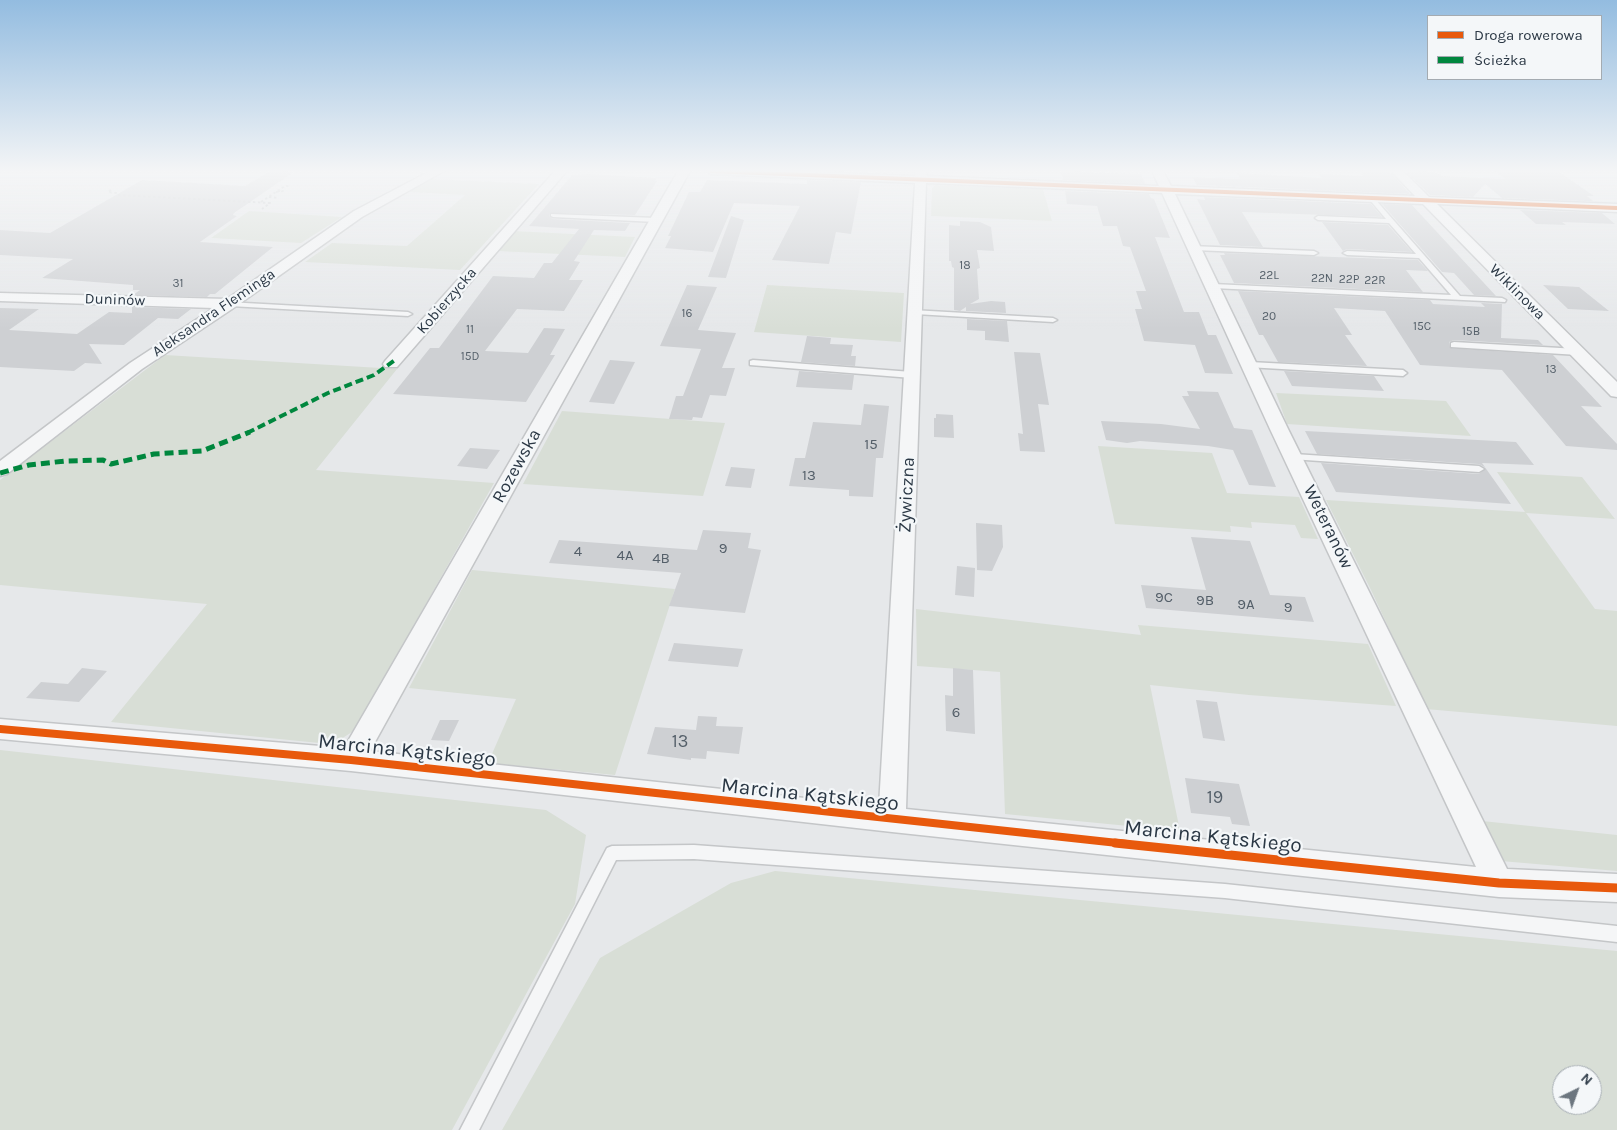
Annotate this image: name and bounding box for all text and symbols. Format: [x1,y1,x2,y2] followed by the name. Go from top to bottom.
[1427,15,1602,80] legend
[1474,26,1583,44] text: Droga rowerowa
[1474,51,1527,69] text: Ścieżka
[959,259,971,273] house number: 18
[1485,260,1549,324] street label: Wiklinowa
[413,264,481,338] street label: Kobierzycka
[149,265,279,361] street label: Aleksandra Fleminga
[1259,269,1279,283] house number: 22L
[1311,272,1333,286] house number: 22N
[1339,273,1359,287] house number: 22P
[1364,274,1386,288] house number: 22R
[172,277,184,291] house number: 31
[84,290,146,310] street label: Duninów
[682,307,692,321] house number: 16
[1262,310,1276,324] house number: 20
[1413,320,1431,334] house number: 15C
[466,323,474,337] house number: 11
[1462,325,1480,339] house number: 15B
[461,350,479,364] house number: 15D
[1545,363,1557,377] house number: 13
[488,425,546,507] street label: Rozewska
[864,436,878,454] house number: 15
[894,456,920,534] street label: Żywiczna
[802,467,816,485] house number: 13
[1298,481,1358,573] street label: Weteranów
[719,540,727,558] house number: 9
[574,543,582,561] house number: 4
[617,547,633,565] house number: 4A
[652,550,670,568] house number: 4B
[1155,589,1173,607] house number: 9C
[1196,592,1214,610] house number: 9B
[1237,596,1255,614] house number: 9A
[1284,599,1292,617] house number: 9
[952,704,960,722] house number: 6
[317,729,497,773] street label: Marcina Kątskiego
[672,731,688,753] house number: 13
[720,773,900,817] street label: Marcina Kątskiego
[1207,787,1223,809] house number: 19
[1123,815,1303,859] street label: Marcina Kątskiego
[1552,1065,1602,1115] north arrow
[1577,1070,1596,1089] text: N

